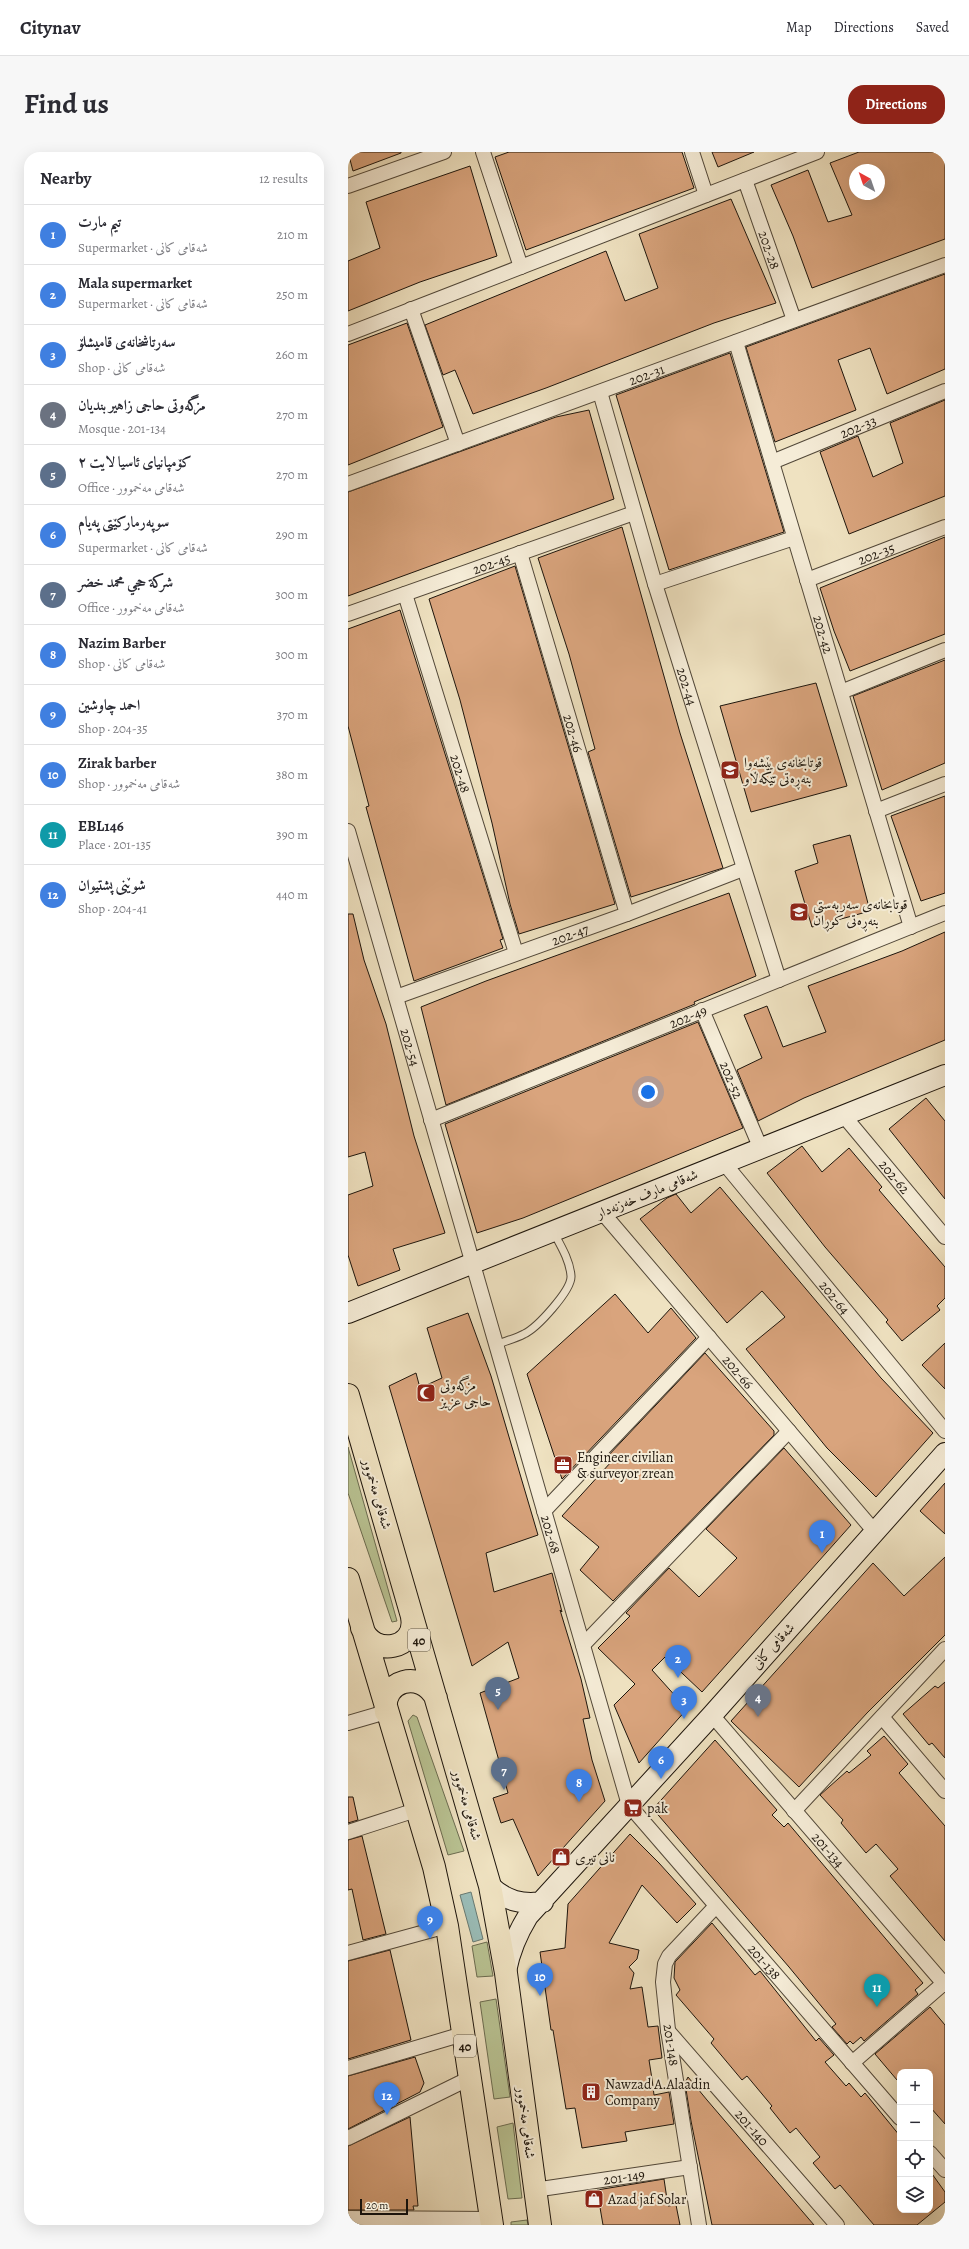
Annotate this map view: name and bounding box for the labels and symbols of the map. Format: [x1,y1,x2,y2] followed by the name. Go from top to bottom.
[849,164,885,200] north arrow
[754,228,785,272] street label: 202-28
[626,359,667,390] street label: 202-31
[837,411,879,443] street label: 202-33
[855,538,897,569] street label: 202-35
[470,548,513,579] street label: 202-45
[809,613,838,656] street label: 202-42
[672,665,702,708] street label: 202-44
[559,712,588,755] street label: 202-46
[446,752,475,795] street label: 202-48
[742,753,822,790] place label: قوتابخانەی پێشەوا بنەڕەتی تێکەڵاو
[719,759,741,781] school or university icon: قوتابخانەی پێشەوا بنەڕەتی تێکەڵاو
[813,895,908,932] place label: قوتابخانەی سەربەستی بنەڕەتی کوڕان
[788,901,810,923] school or university icon: قوتابخانەی سەربەستی بنەڕەتی کوڕان
[549,919,591,950] street label: 202-47
[666,1000,710,1033] street label: 202-49
[396,1026,425,1068] street label: 202-54
[715,1058,748,1102] street label: 202-52
[638,1082,658,1102] your location
[875,1156,915,1198] street label: 202-62
[591,1165,701,1224] street label: شەقامی مارف خەزنەدار
[815,1276,854,1318] street label: 202-64
[718,1351,758,1393] street label: 202-66
[438,1375,491,1411] place label: مزگەوتی حاجی عزیز
[415,1382,437,1404] mosque icon: مزگەوتی حاجی عزیز
[577,1448,674,1483] place label: Engineer civilian & surveyor zrean
[552,1454,574,1476] office icon: Engineer civilian & surveyor zrean
[357,1455,396,1531] street label: شەقامی مەخموور
[536,1513,566,1556] street label: 202-68
[809,1520,835,1553] pin: 1
[747,1619,799,1673] street label: شەقامی کانی
[408,1629,430,1651] road number: 40
[665,1645,691,1678] pin: 2
[485,1677,511,1710] pin: 5
[745,1684,771,1717] pin: 4
[671,1686,697,1719] pin: 3
[648,1746,674,1779] pin: 6
[491,1757,517,1790] pin: 7
[447,1766,486,1842] street label: شەقامی مەخموور
[566,1769,592,1802] pin: 8
[622,1797,644,1819] supermarket icon: pak
[647,1799,668,1818] place label: pak
[808,1828,849,1872] street label: 201-134
[550,1846,572,1868] shop icon: نانی تیری
[575,1848,615,1867] place label: نانی تیری
[417,1906,443,1939] pin: 9
[744,1940,786,1984] street label: 201-138
[527,1963,553,1996] pin: 10
[864,1974,890,2007] pin: 11
[659,2023,683,2067] street label: 201-148
[454,2035,476,2057] road number: 40
[605,2075,710,2110] place label: Nawzad A.Alaadin Company
[580,2081,602,2103] building icon: Nawzad A.Alaadin Company
[374,2082,400,2115] pin: 12
[512,2084,540,2160] street label: شەقامی مەخموور
[731,2105,773,2150] street label: 201-140
[602,2164,646,2189] street label: 201-149
[583,2188,605,2210] shop icon: Azad jaf Solar
[607,2190,687,2209] place label: Azad jaf Solar
[360,2197,408,2216] scale bar

